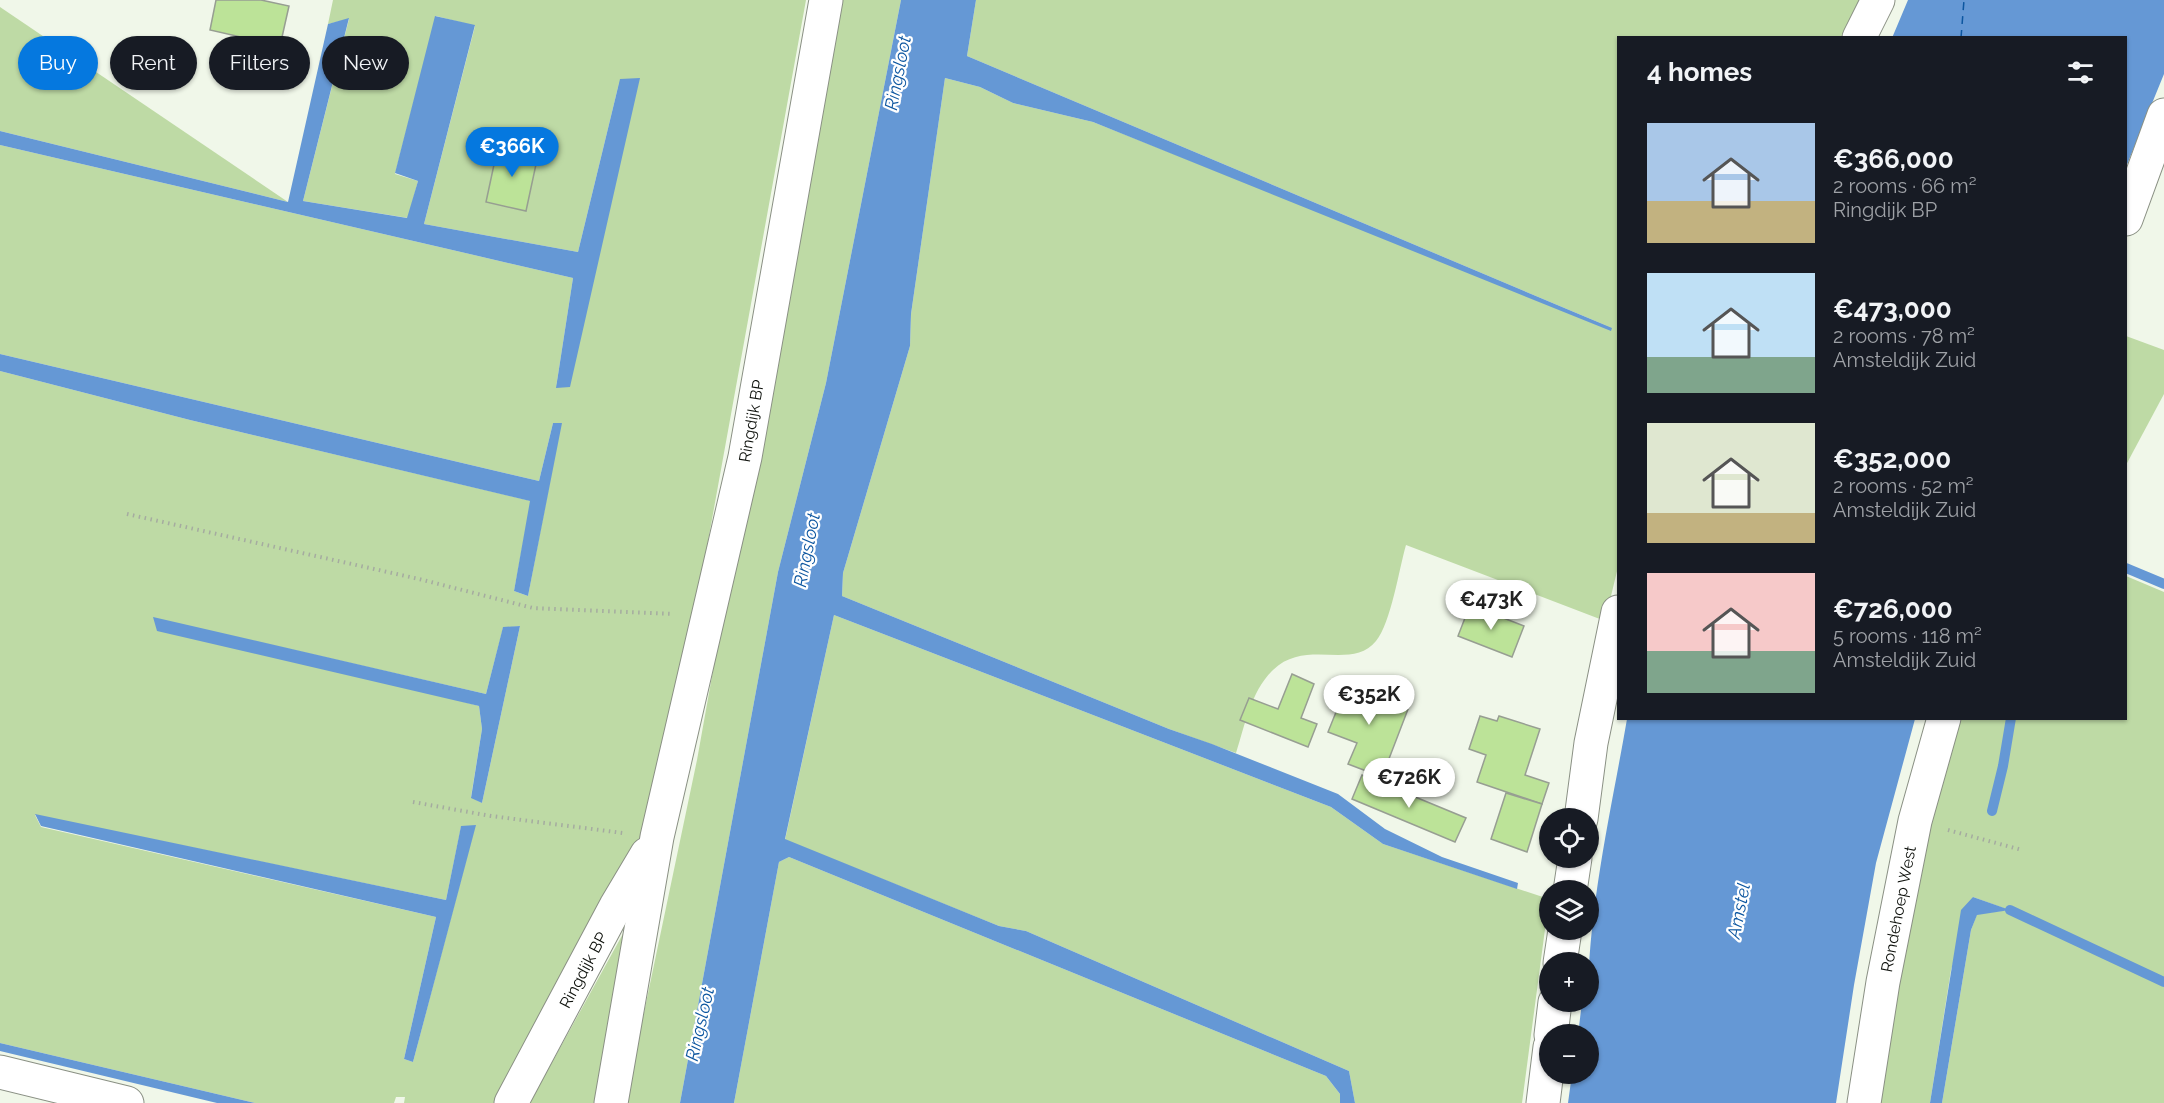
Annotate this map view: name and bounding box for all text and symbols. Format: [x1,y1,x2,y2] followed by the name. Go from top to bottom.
[880,34,915,112] water label: Ringsloot
[18,36,98,90] chip: Buy
[110,36,197,90] chip: Rent
[209,36,310,90] chip: Filters
[322,36,409,90] chip: New
[2064,56,2097,89] icon: filters
[1647,57,1752,87] text: 4 homes
[470,127,554,178] pin: €366K
[480,134,544,158] text: €366K
[1833,144,1954,174] text: €366,000
[1695,147,1767,219] icon: home
[1833,174,1976,198] text: 2 rooms · 66 m²
[1833,198,1937,222] text: Ringdijk BP
[1833,294,1952,324] text: €473,000
[1695,297,1767,369] icon: home
[1833,324,1975,348] text: 2 rooms · 78 m²
[1833,348,1976,372] text: Amsteldijk Zuid
[735,378,768,464] street label: Ringdijk BP
[1833,444,1951,474] text: €352,000
[1695,447,1767,519] icon: home
[1833,474,1974,498] text: 2 rooms · 52 m²
[1833,498,1976,522] text: Amsteldijk Zuid
[789,511,824,589] water label: Ringsloot
[1449,580,1533,631] pin: €473K
[1459,587,1523,611] text: €473K
[1833,594,1953,624] text: €726,000
[1695,597,1767,669] icon: home
[1833,624,1982,648] text: 5 rooms · 118 m²
[1833,648,1976,672] text: Amsteldijk Zuid
[1327,675,1411,726] pin: €352K
[1338,682,1400,706] text: €352K
[1367,758,1451,809] pin: €726K
[1377,765,1441,789] text: €726K
[1539,808,1599,1084] map controls
[1539,808,1599,868] button: locate
[1877,844,1920,974] street label: Rondehoep West
[1539,880,1599,940] button: layers
[1723,881,1754,941] water label: Amstel
[556,929,611,1011] street label: Ringdijk BP
[1539,952,1599,1012] button: +
[681,985,718,1063] water label: Ringsloot
[1539,1024,1599,1084] button: −

